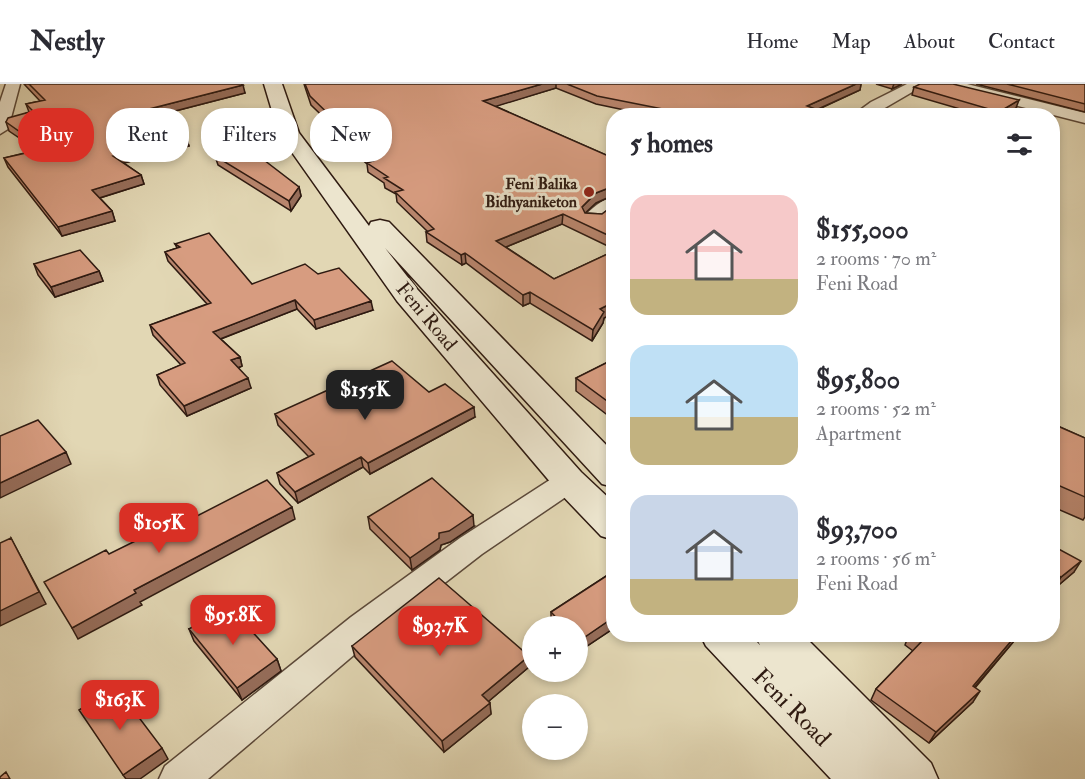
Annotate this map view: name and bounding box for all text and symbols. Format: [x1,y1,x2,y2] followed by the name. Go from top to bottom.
[30,24,104,59] text: Nestly
[746,28,798,55] text: Home
[831,28,871,55] text: Map
[904,28,955,55] text: About
[988,28,1055,55] text: Contact
[18,108,94,162] chip: Buy
[106,108,189,162] chip: Rent
[201,108,298,162] chip: Filters
[310,108,392,162] chip: New
[630,128,713,160] text: 5 homes
[1003,128,1036,161] icon: filters
[485,174,578,213] place label: Feni Balika Bidhyaniketon
[582,185,596,199] marker: Feni Balika Bidhyaniketon
[816,214,909,246] text: $155,000
[678,219,750,291] icon: home
[816,246,936,271] text: 2 rooms · 70 m²
[816,271,898,296] text: Feni Road
[391,277,463,356] street label: Feni Road
[816,364,900,396] text: $95,800
[678,369,750,441] icon: home
[323,370,407,421] pin: $155K
[340,377,390,402] text: $155K
[816,396,936,421] text: 2 rooms · 52 m²
[816,421,901,446] text: Apartment
[117,503,201,554] pin: $105K
[133,510,185,535] text: $105K
[816,514,898,546] text: $93,700
[678,519,750,591] icon: home
[816,546,936,571] text: 2 rooms · 56 m²
[816,571,898,596] text: Feni Road
[184,595,282,646] pin: $95.8K
[204,602,262,627] text: $95.8K
[391,606,489,657] pin: $93.7K
[412,613,468,638] text: $93.7K
[522,616,588,760] map controls
[522,616,588,682] button: +
[746,662,838,753] street label: Feni Road
[78,680,162,731] pin: $163K
[95,687,145,712] text: $163K
[522,694,588,760] button: −

